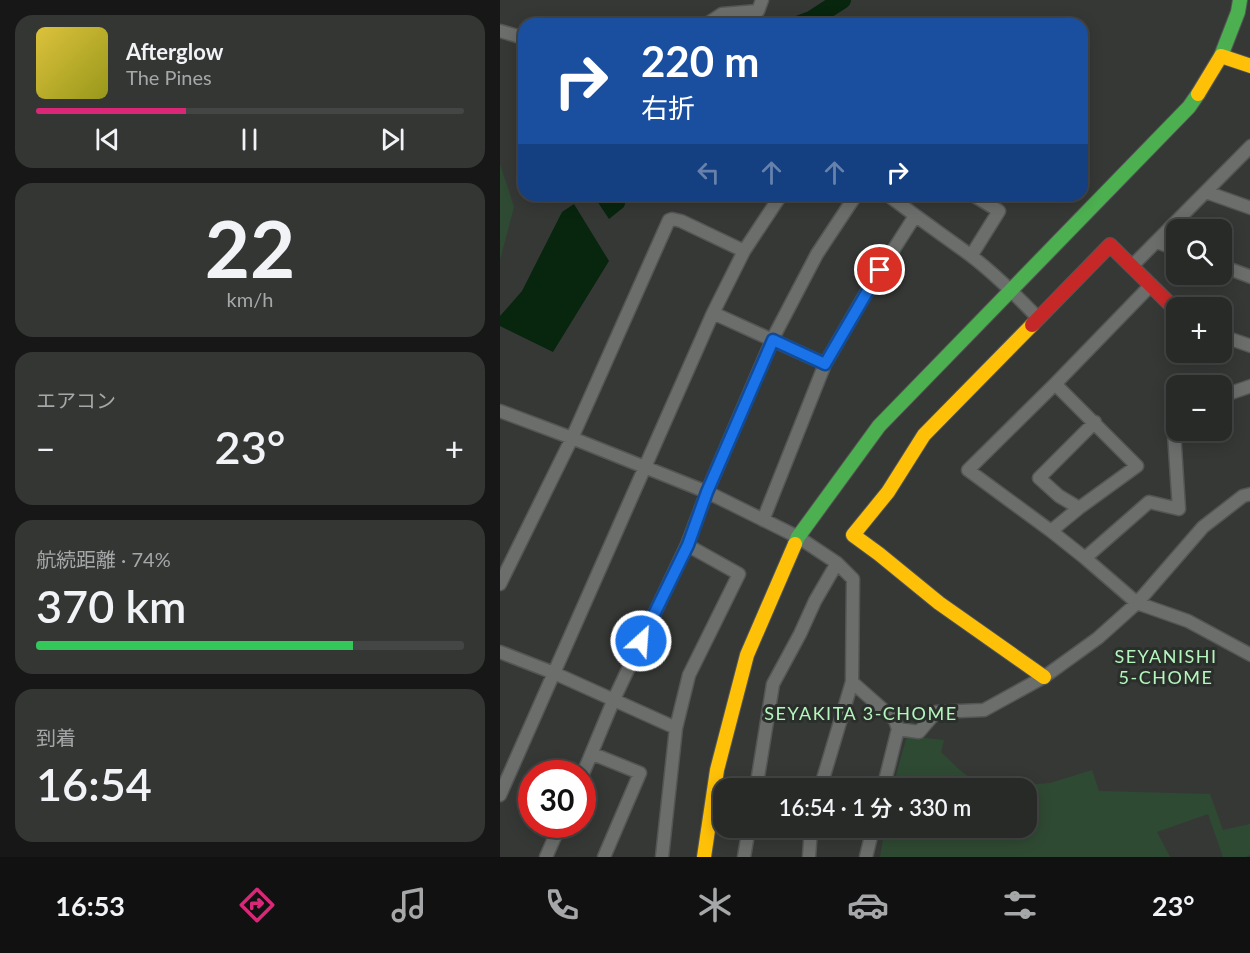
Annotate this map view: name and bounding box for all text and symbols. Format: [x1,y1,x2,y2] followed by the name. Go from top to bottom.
[641,36,759,86] text: 220 m
[126,38,223,65] text: Afterglow
[542,42,620,120] icon: right
[126,65,212,89] text: The Pines
[641,91,695,124] text: 右折
[91,123,124,156] icon: previous
[233,123,266,156] icon: pause
[376,123,409,156] icon: next
[692,156,725,189] icon: left
[755,156,788,189] icon: ahead
[818,156,851,189] icon: ahead
[881,156,914,189] icon: right
[205,201,295,295] text: 22
[1166,219,1232,441] map controls
[1166,219,1232,285] button: search
[854,244,905,295] pin
[863,253,896,286] icon: arrive
[227,287,273,311] text: km/h
[1166,297,1232,363] button: +
[1166,375,1232,441] button: −
[36,388,116,412] text: エアコン
[215,420,285,474] text: 23°
[36,428,55,468] text: −
[445,428,464,468] text: +
[36,547,171,571] text: 航続距離 · 74%
[36,579,186,633] text: 370 km
[609,609,673,673] position arrow
[1114,645,1218,688] district label: SEYANISHI 5-CHOME
[764,702,958,724] district label: SEYAKITA 3-CHOME
[36,725,76,749] text: 到着
[36,757,152,811] text: 16:54
[518,760,596,838] speed limit sign: 30
[779,794,971,821] text: 16:54 · 1 分 · 330 m
[236,884,278,926] icon: directions
[388,884,430,926] icon: music
[541,884,583,926] icon: phone
[694,884,736,926] icon: climate
[847,884,889,926] icon: car
[999,884,1041,926] icon: filters
[55,889,125,922] text: 16:53
[1152,889,1195,922] text: 23°

